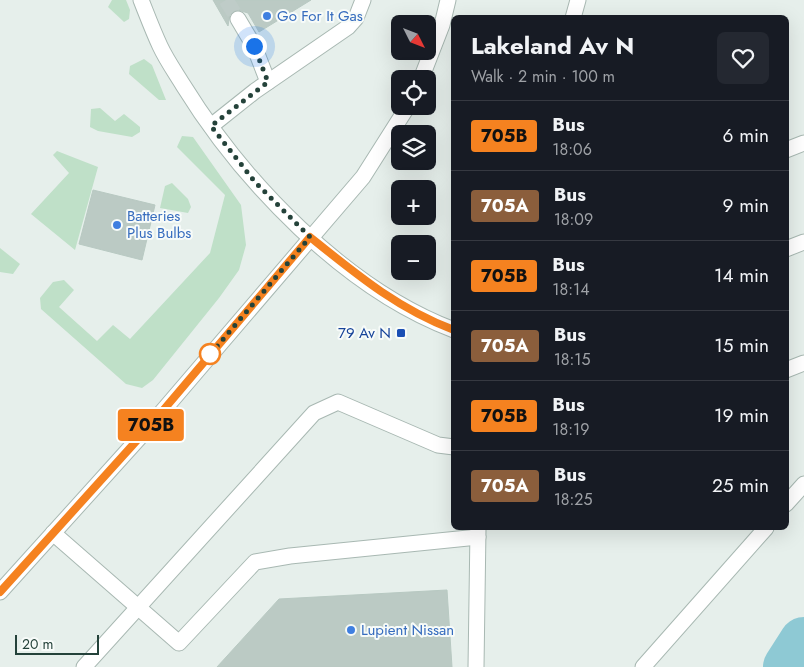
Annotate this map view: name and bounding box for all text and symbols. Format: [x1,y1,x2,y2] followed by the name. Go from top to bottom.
[277,5,363,27] place label: Go For It Gas
[261,10,273,22] marker: Go For It Gas
[391,15,436,60] north arrow
[391,15,436,280] map controls
[471,28,634,63] text: Lakeland Av N
[717,32,769,84] button: heart
[242,34,267,59] your location
[471,65,615,88] text: Walk · 2 min · 100 m
[391,70,436,115] button: locate
[552,111,585,138] text: Bus
[723,122,769,149] text: 6 min
[481,123,527,149] text: 705B
[391,125,436,170] button: layers
[552,138,592,161] text: 18:06
[391,180,436,225] button: +
[554,181,586,208] text: Bus
[723,192,769,219] text: 9 min
[481,193,529,219] text: 705A
[127,205,191,244] place label: Batteries Plus Bulbs
[554,208,593,231] text: 18:09
[111,219,123,231] marker: Batteries Plus Bulbs
[391,235,436,280] button: −
[552,251,585,278] text: Bus
[714,262,769,289] text: 14 min
[481,263,527,289] text: 705B
[552,278,590,301] text: 18:14
[554,321,586,348] text: Bus
[338,322,391,344] place label: 79 Av N
[395,327,407,339] marker: 79 Av N
[714,332,769,359] text: 15 min
[481,333,529,359] text: 705A
[199,343,221,365] unlabelled marker
[554,348,591,371] text: 18:15
[552,391,585,418] text: Bus
[714,402,769,429] text: 19 min
[481,403,527,429] text: 705B
[116,409,186,441] line badge: 705B
[128,412,174,438] text: 705B
[552,418,590,441] text: 18:19
[554,461,586,488] text: Bus
[712,472,769,499] text: 25 min
[481,473,529,499] text: 705A
[554,488,593,511] text: 18:25
[361,619,454,641] place label: Lupient Nissan
[345,624,357,636] marker: Lupient Nissan
[15,632,99,655] scale bar
[22,634,54,654] text: 20 m

